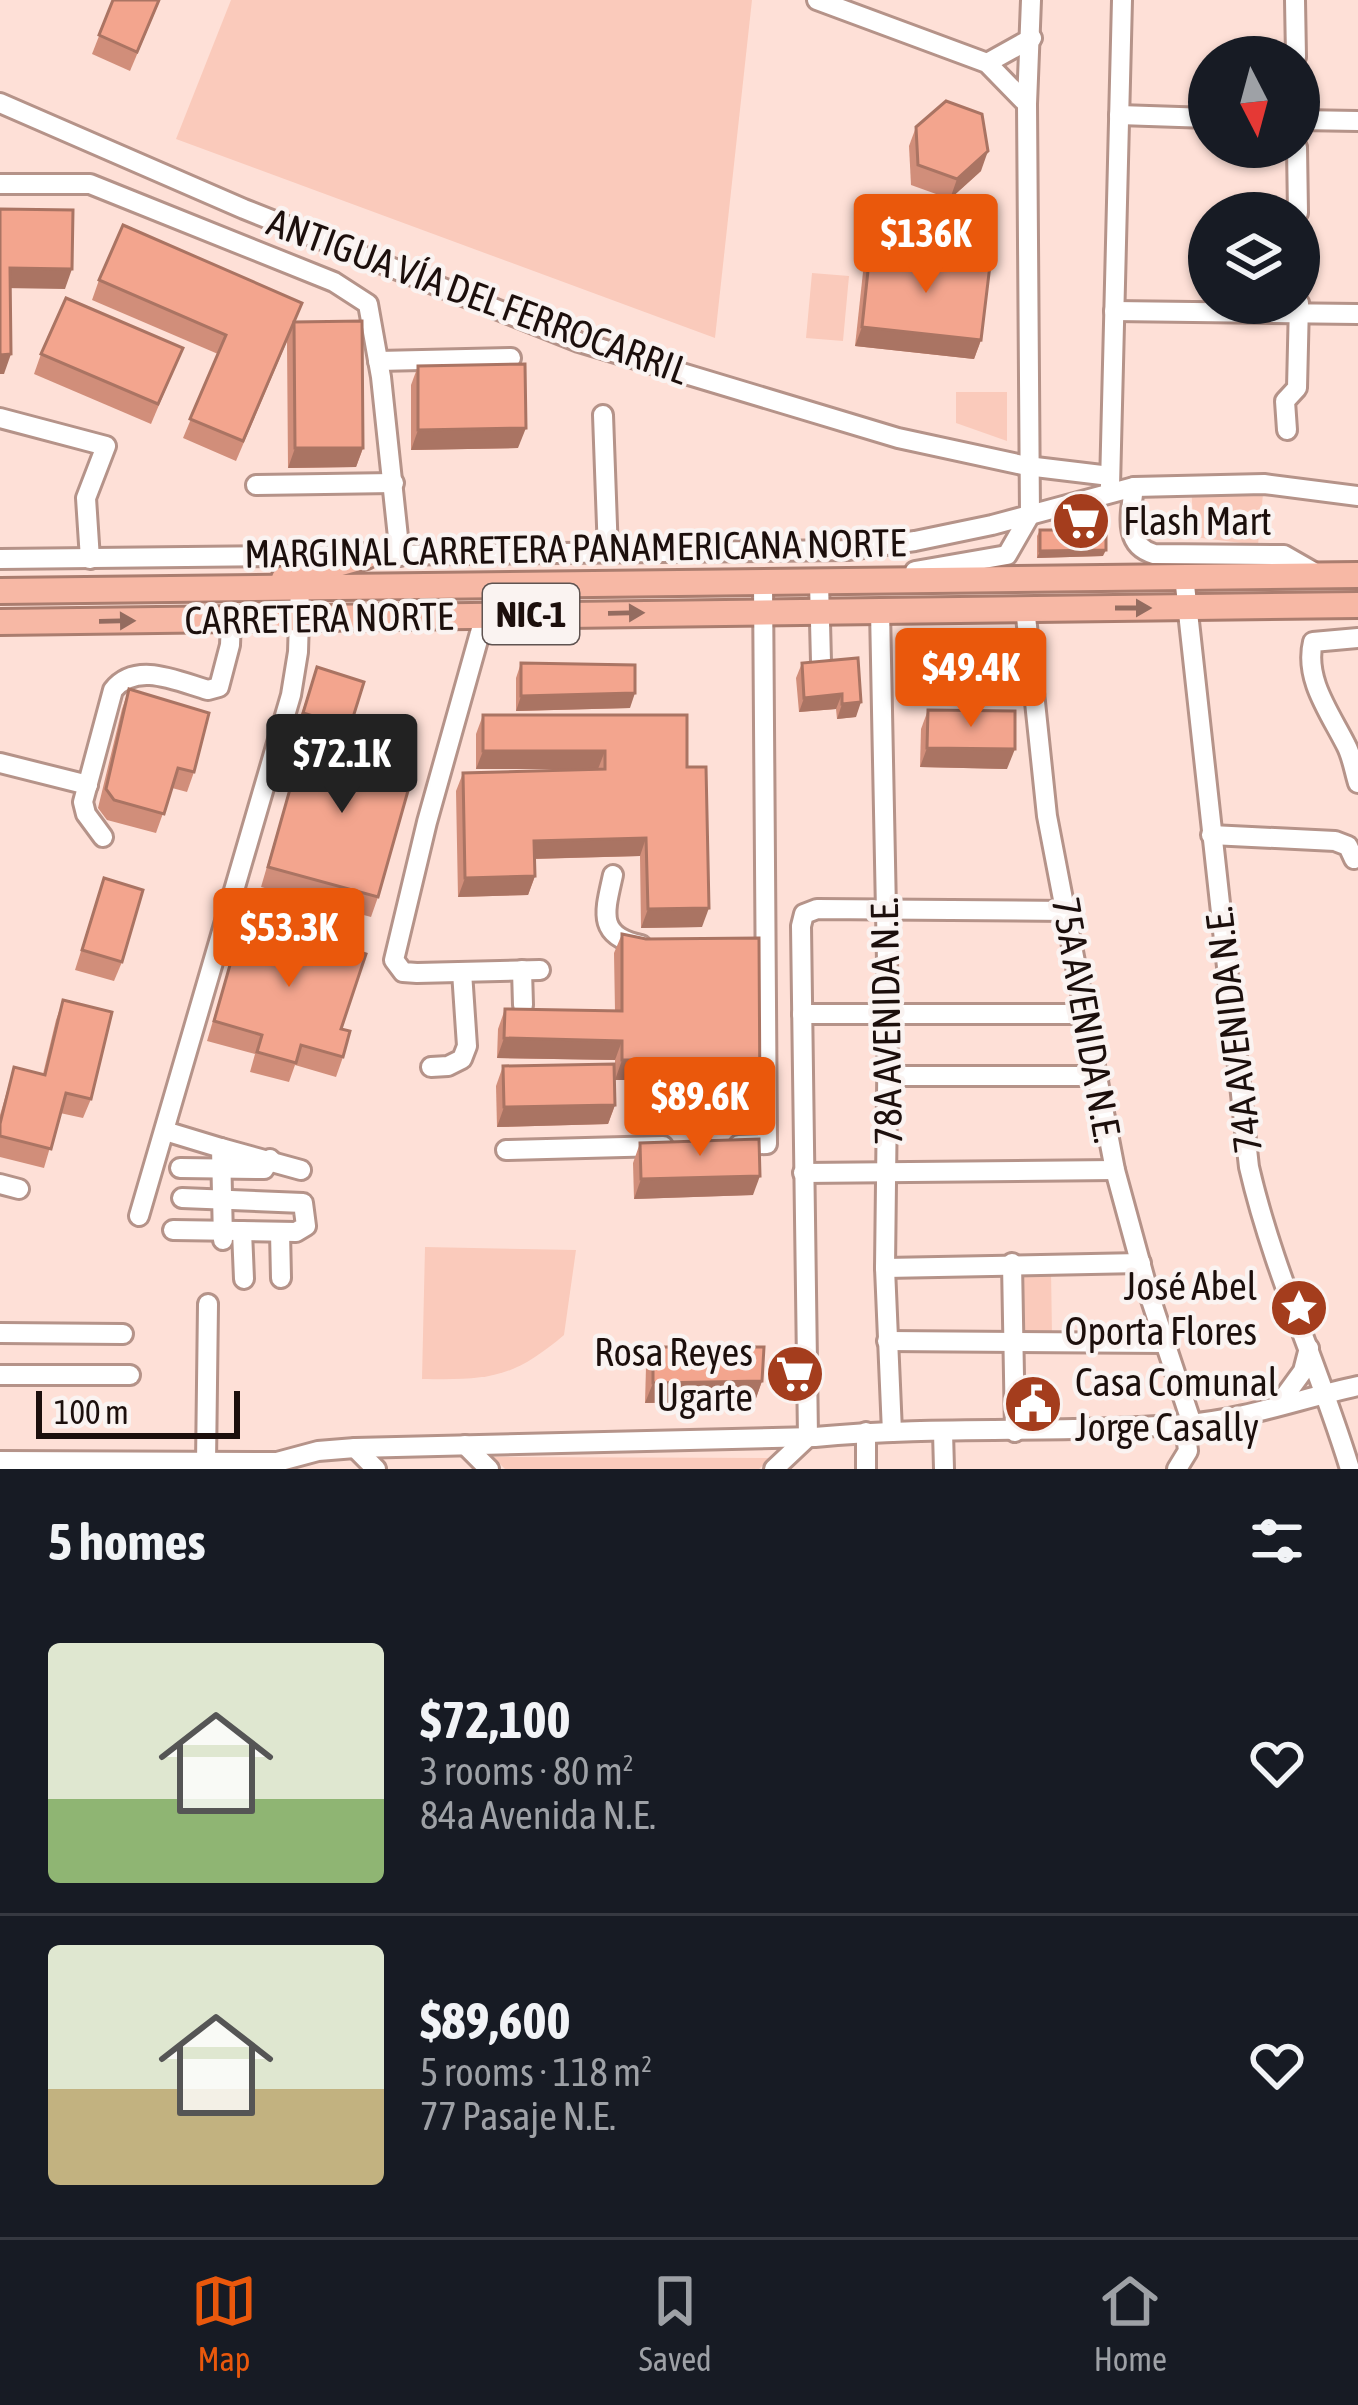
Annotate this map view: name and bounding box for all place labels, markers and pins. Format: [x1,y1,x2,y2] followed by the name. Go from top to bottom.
[842,194,1010,296] pin: $136K
[1050,490,1112,552] supermarket icon: Flash Mart
[1123,499,1272,543] place label: Flash Mart
[873,628,1069,730] pin: $49.4K
[244,714,440,816] pin: $72.1K
[191,888,387,990] pin: $53.3K
[602,1057,798,1159] pin: $89.6K
[1065,1264,1257,1353] place label: José Abel Oporta Flores
[1268,1277,1330,1339] place icon: José Abel Oporta Flores
[594,1330,753,1419] place label: Rosa Reyes Ugarte
[764,1343,826,1405] supermarket icon: Rosa Reyes Ugarte
[1075,1360,1278,1449] place label: Casa Comunal Jorge Casally
[1002,1373,1064,1435] public building icon: Casa Comunal Jorge Casally

